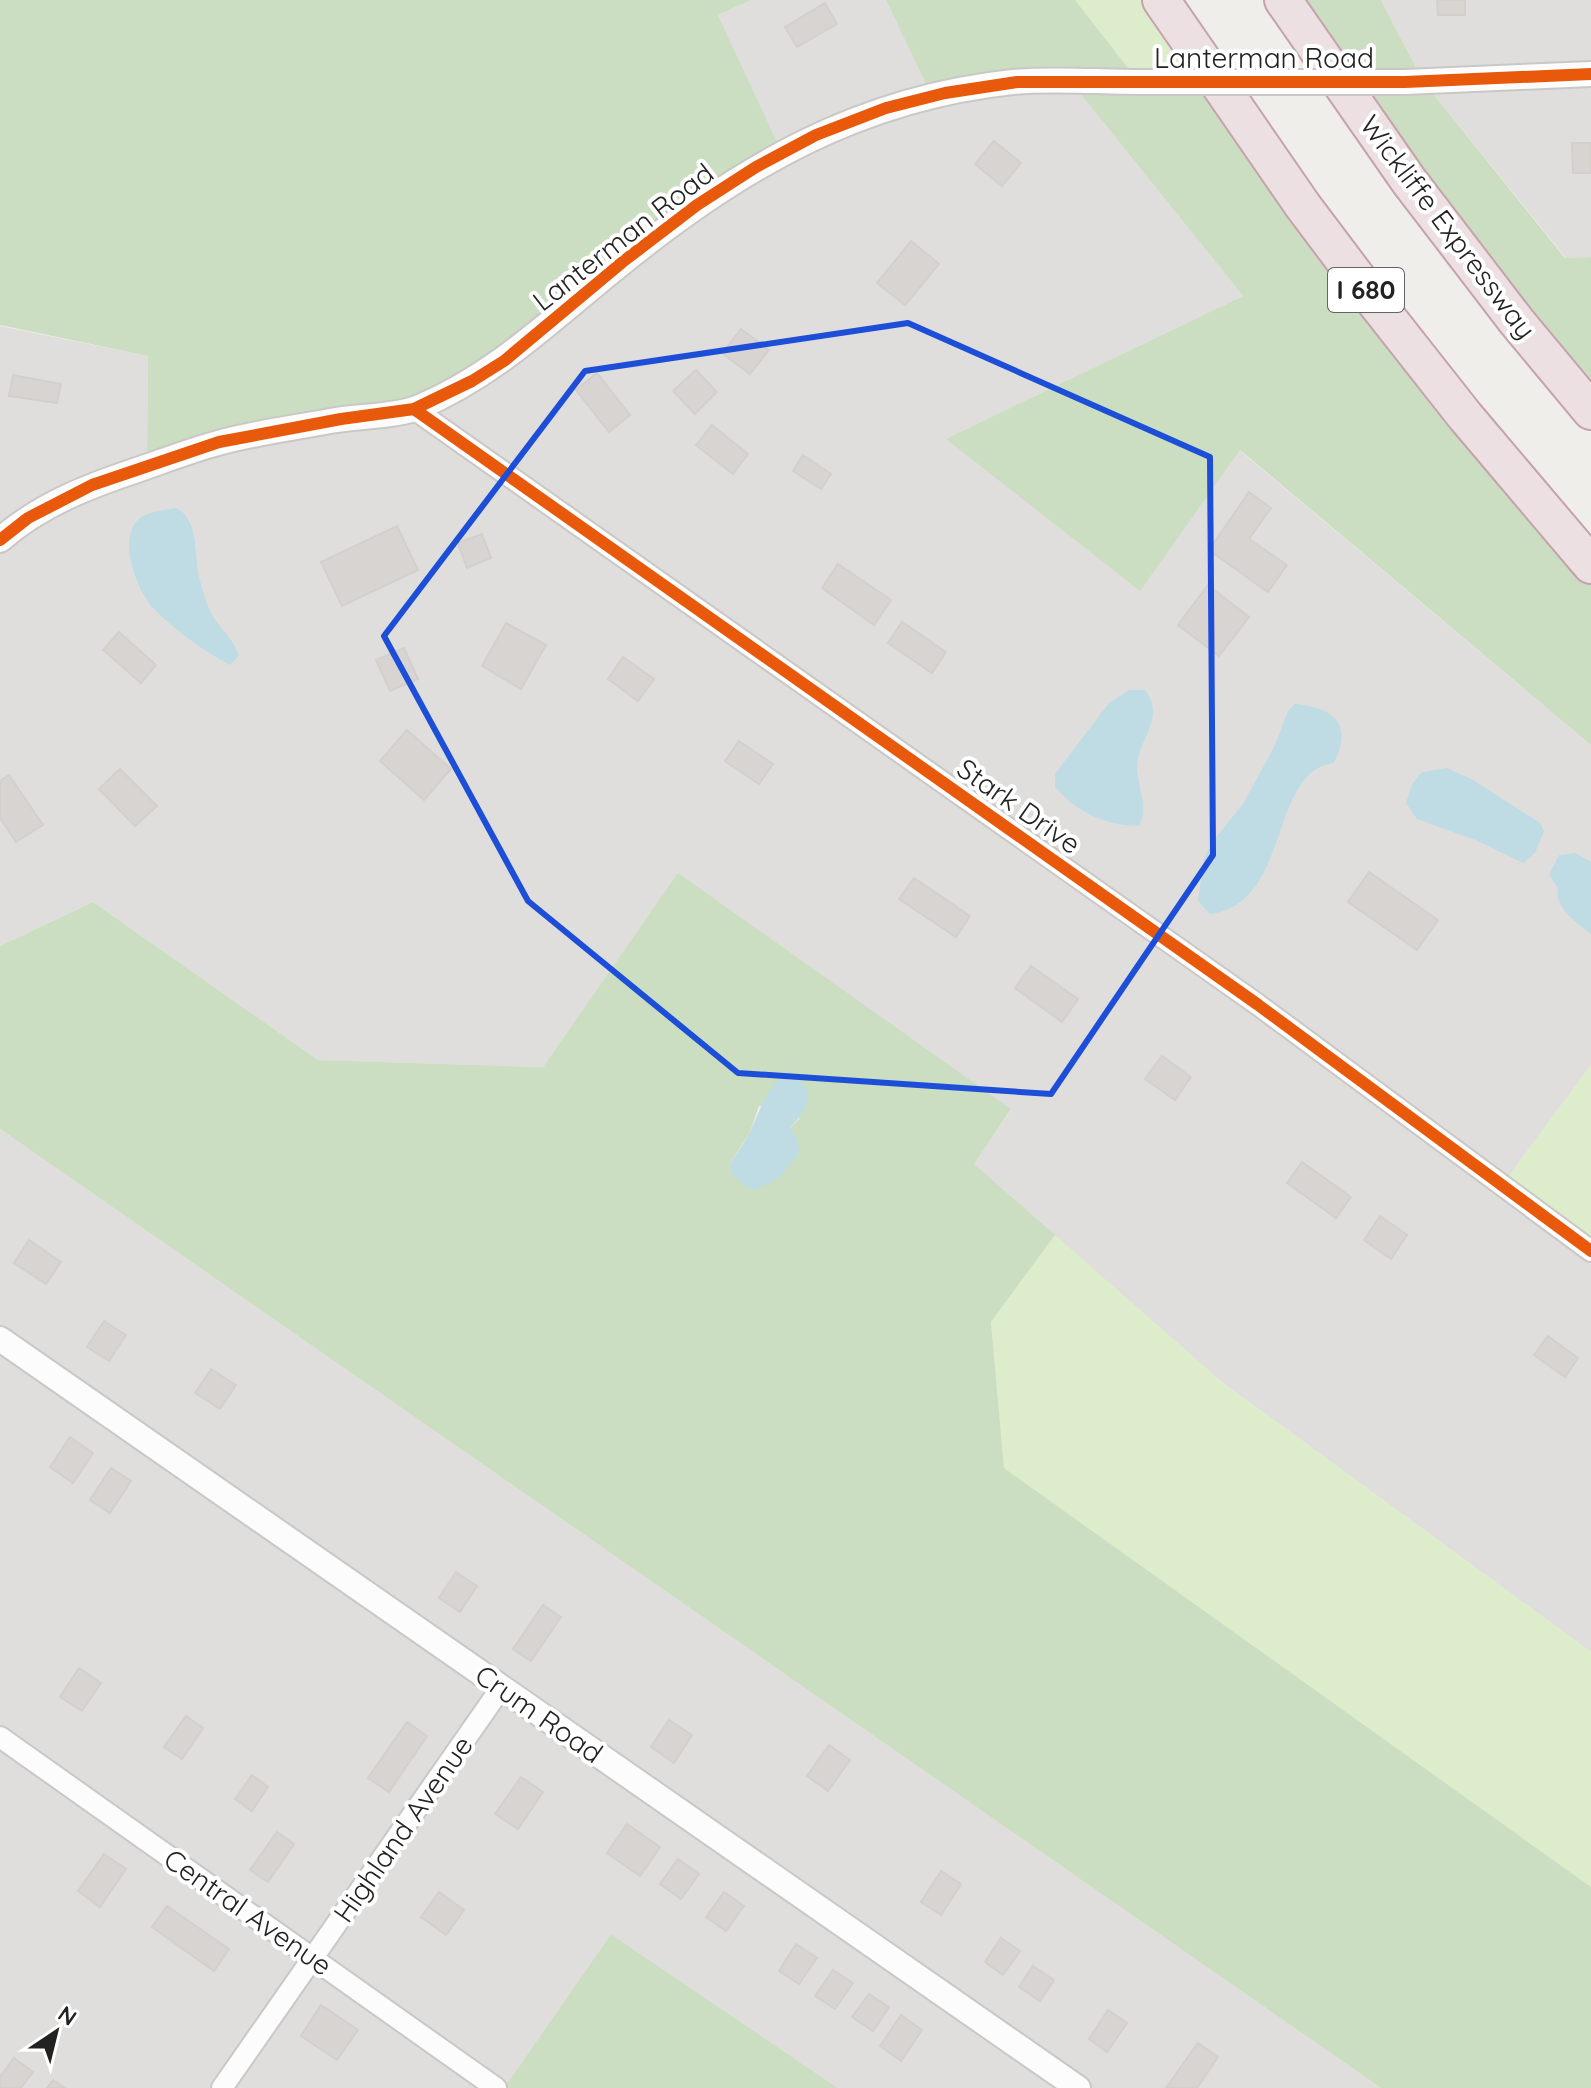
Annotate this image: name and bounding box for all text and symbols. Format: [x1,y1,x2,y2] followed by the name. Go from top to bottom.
[1154,40,1374,75] street label: Lanterman Road
[1353,108,1544,346] street label: Wickliffe Expressway
[525,155,720,318] street label: Lanterman Road
[1328,268,1404,312] road number: I 680
[951,750,1088,861] street label: Stark Drive
[469,1657,610,1770] street label: Crum Road
[325,1729,480,1929] street label: Highland Avenue
[158,1841,339,1982] street label: Central Avenue
[16,1992,96,2072] north arrow
[53,2000,82,2032] text: N

